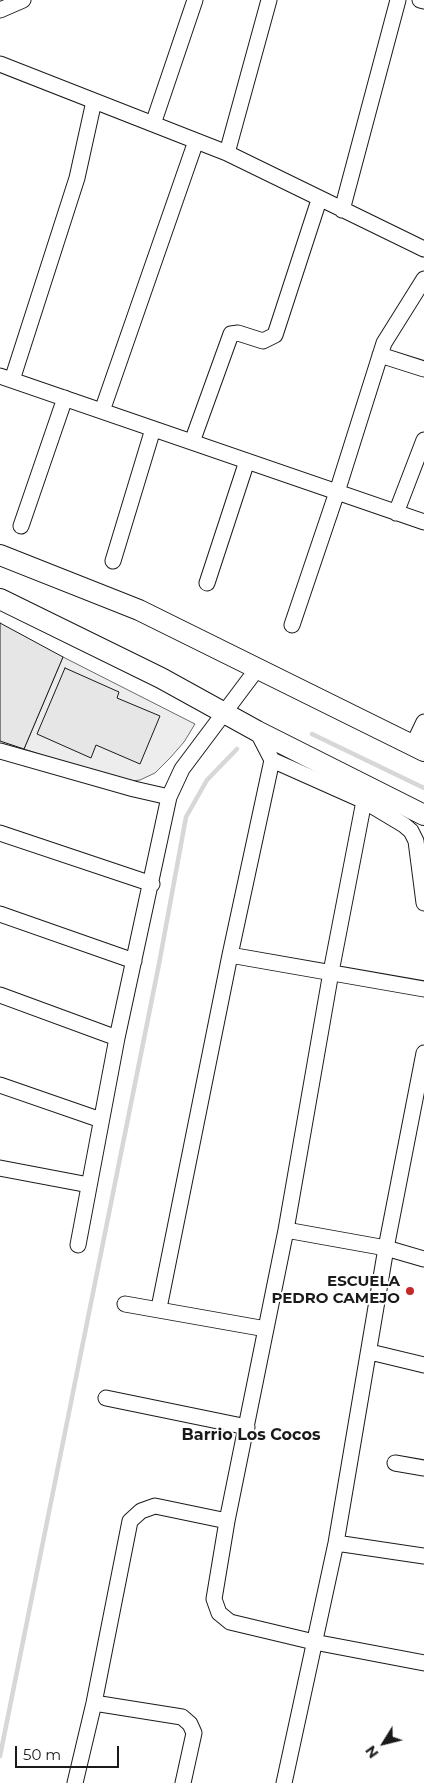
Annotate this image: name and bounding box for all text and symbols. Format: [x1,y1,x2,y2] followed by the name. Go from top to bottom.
[271,1273,400,1308] place label: ESCUELA PEDRO CAMEJO
[404,1285,416,1297] marker: ESCUELA PEDRO CAMEJO
[182,1425,320,1445] district label: Barrio Los Cocos
[359,1718,409,1768] north arrow
[18,1736,121,1768] scale bar
[361,1742,382,1762] text: N
[23,1745,61,1764] text: 50 m

